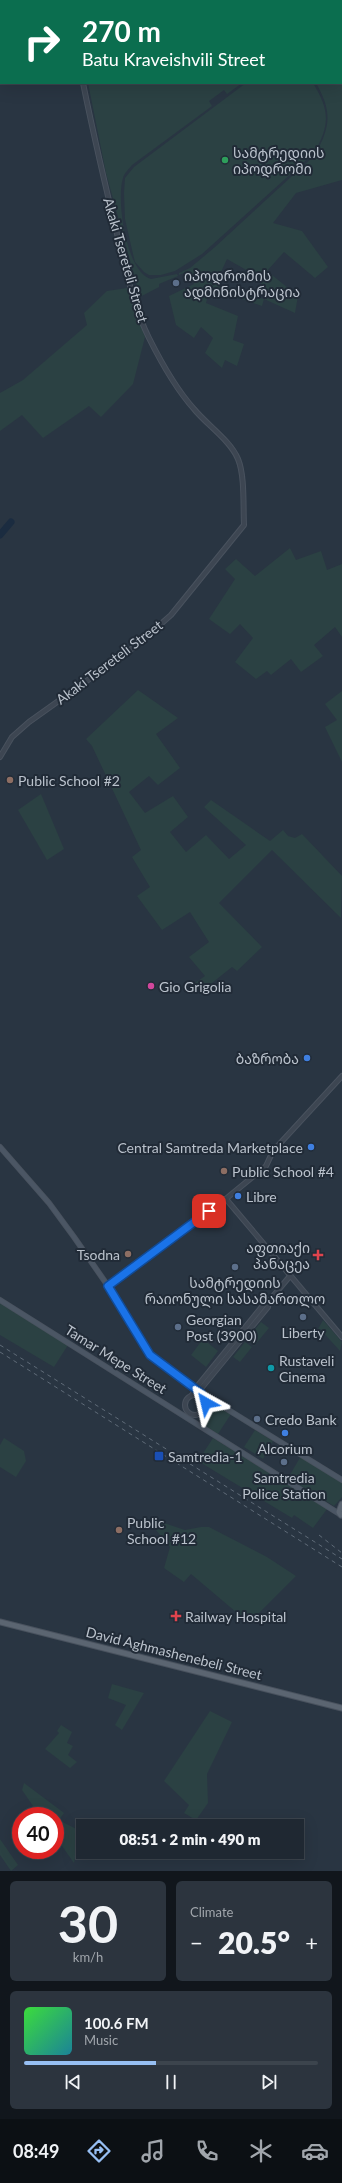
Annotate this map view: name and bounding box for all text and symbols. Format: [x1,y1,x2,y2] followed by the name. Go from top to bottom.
[82,14,161,48] text: 270 m
[16,16,68,68] icon: right
[82,48,265,70] text: Batu Kraveishvili Street
[233,144,324,178] place label: სამტრედიის იპოდრომი
[220,155,230,165] marker: სამტრედიის იპოდრომი
[100,196,152,324] street label: Akaki Tsereteli Street
[184,267,300,301] place label: იპოდრომის ადმინისტრაცია
[171,278,181,288] marker: იპოდრომის ადმინისტრაცია
[52,616,166,708] street label: Akaki Tsereteli Street
[18,772,120,789] place label: Public School #2
[5,775,15,785] marker: Public School #2
[159,978,231,995] place label: Gio Grigolia
[146,981,156,991] marker: Gio Grigolia
[236,1050,299,1067] place label: ბაზრობა
[302,1053,312,1063] marker: ბაზრობა
[117,1139,303,1156] place label: Central Samtreda Marketplace
[306,1142,316,1152] marker: Central Samtreda Marketplace
[232,1163,334,1180] place label: Public School #4
[219,1166,229,1176] marker: Public School #4
[246,1188,277,1205] place label: Libre
[233,1191,243,1201] marker: Libre
[192,1194,226,1228] pin
[198,1200,220,1222] icon: arrive
[246,1239,310,1273] place label: აფთიაქი პანაცეა
[77,1246,120,1263] place label: Tsodna
[123,1249,133,1259] marker: Tsodna
[313,1250,323,1260] marker: აფთიაქი პანაცეა
[230,1262,240,1272] marker: სამტრედიის რაიონული სასამართლო
[145,1274,325,1308] place label: სამტრედიის რაიონული სასამართლო
[186,1311,257,1344] place label: Georgian Post (3900)
[298,1312,308,1322] marker: Liberty
[62,1321,170,1397] street label: Tamar Mepe Street
[173,1322,183,1332] marker: Georgian Post (3900)
[281,1324,325,1341] place label: Liberty
[279,1352,334,1385] place label: Rustaveli Cinema
[266,1363,276,1373] marker: Rustaveli Cinema
[185,1382,227,1424] position arrow
[265,1411,338,1428] place label: Credo Bank
[252,1414,262,1424] marker: Credo Bank
[280,1428,290,1438] marker: Alcorium
[257,1440,313,1457] place label: Alcorium
[168,1448,243,1465] place label: Samtredia-1
[153,1450,165,1462] marker: Samtredia-1
[279,1457,289,1467] marker: Samtredia Police Station
[242,1469,326,1502] place label: Samtredia Police Station
[127,1514,196,1547] place label: Public School #12
[114,1525,124,1535] marker: Public School #12
[185,1608,286,1625] place label: Railway Hospital
[170,1610,182,1622] marker: Railway Hospital
[84,1623,264,1683] street label: David Aghmashenebeli Street
[12,1807,64,1859] speed limit sign: 40
[119,1830,261,1848] text: 08:51 · 2 min · 490 m
[58,1892,118,1954] text: 30
[190,1904,233,1920] text: Climate
[218,1924,290,1960] text: 20.5°
[190,1929,203,1956] text: −
[305,1929,318,1956] text: +
[73,1949,103,1965] text: km/h
[84,2014,149,2032] text: 100.6 FM
[84,2032,118,2048] text: Music
[62,2071,84,2093] icon: previous
[160,2071,182,2093] icon: pause
[258,2071,280,2093] icon: next
[85,2137,113,2165] icon: directions
[139,2137,167,2165] icon: music
[193,2137,221,2165] icon: phone
[247,2137,275,2165] icon: climate
[301,2137,329,2165] icon: car
[13,2140,59,2162] text: 08:49

